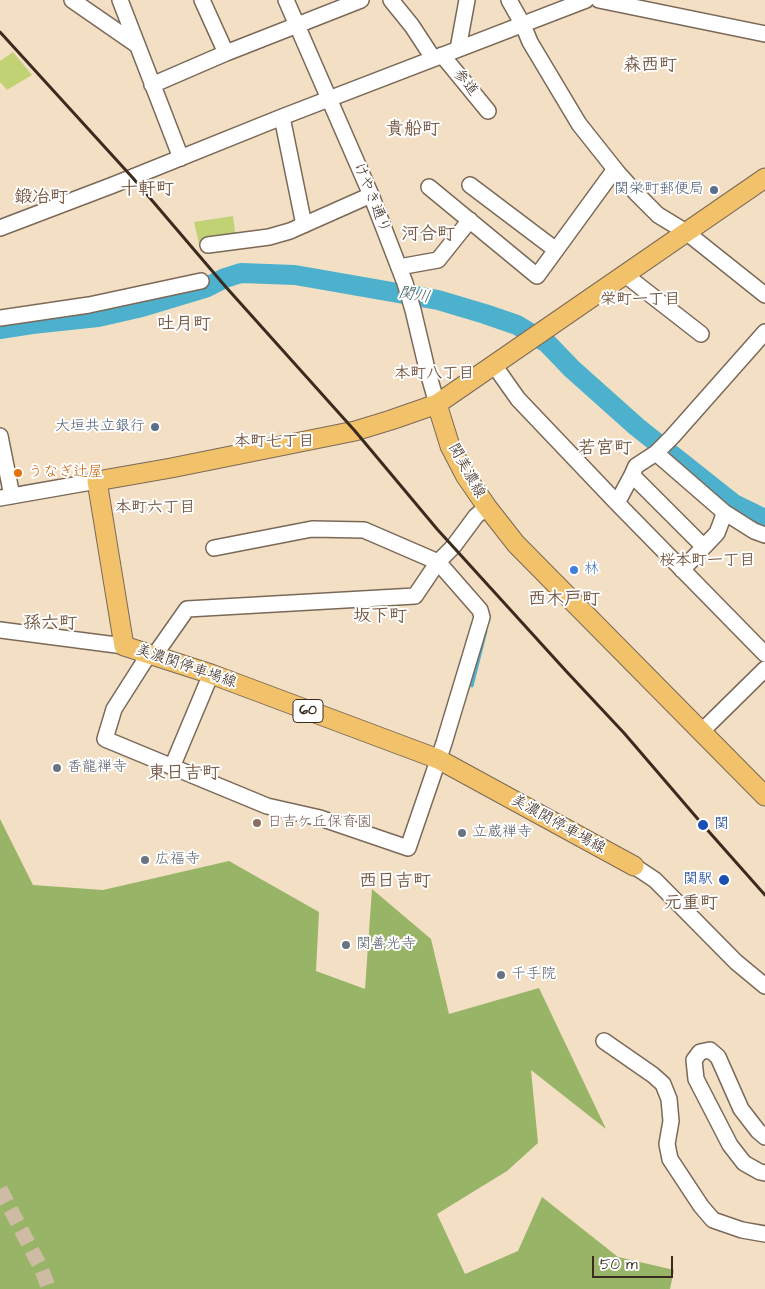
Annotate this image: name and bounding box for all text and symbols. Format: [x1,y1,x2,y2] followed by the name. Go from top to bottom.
[623,55,677,77] district label: 森西町
[448,66,482,100] street label: 参道
[386,119,440,141] district label: 貴船町
[349,160,393,236] street label: けやき通り
[120,179,174,201] district label: 十軒町
[614,181,704,199] place label: 関栄町郵便局
[708,184,720,196] marker: 関栄町郵便局
[14,187,68,209] district label: 鍛冶町
[401,224,455,246] district label: 河合町
[397,284,431,308] water label: 関川
[600,291,680,311] district label: 栄町一丁目
[157,314,211,336] district label: 吐月町
[394,365,474,385] district label: 本町八丁目
[55,418,145,436] place label: 大垣共立銀行
[149,421,161,433] marker: 大垣共立銀行
[234,433,314,453] district label: 本町七丁目
[578,438,632,460] district label: 若宮町
[444,440,488,502] street label: 関美濃線
[28,464,103,482] place label: うなぎ辻屋
[12,467,24,479] marker: うなぎ辻屋
[115,499,195,519] district label: 本町六丁目
[659,552,755,572] district label: 桜本町一丁目
[584,561,599,579] place label: 林
[568,564,580,576] marker: 林
[528,589,600,611] district label: 西木戸町
[353,606,407,628] district label: 坂下町
[23,613,77,635] district label: 孫六町
[133,641,239,693] street label: 美濃関停車場線
[293,699,323,722] road number: 60
[67,759,127,777] place label: 香龍禅寺
[51,762,63,774] marker: 香龍禅寺
[148,763,220,785] district label: 東日吉町
[508,792,608,858] street label: 美濃関停車場線
[267,814,372,832] place label: 日吉ケ丘保育園
[714,816,729,834] place label: 関
[251,817,263,829] marker: 日吉ケ丘保育園
[696,818,710,832] marker: 関
[472,824,532,842] place label: 立蔵禅寺
[456,827,468,839] marker: 立蔵禅寺
[155,851,200,869] place label: 広福寺
[139,854,151,866] marker: 広福寺
[359,871,431,893] district label: 西日吉町
[683,871,713,889] place label: 関駅
[717,873,731,887] marker: 関駅
[664,893,718,915] district label: 元重町
[356,936,416,954] place label: 関善光寺
[340,939,352,951] marker: 関善光寺
[511,966,556,984] place label: 千手院
[495,969,507,981] marker: 千手院
[595,1246,676,1278] scale bar
[600,1254,638,1275] text: 50 m

